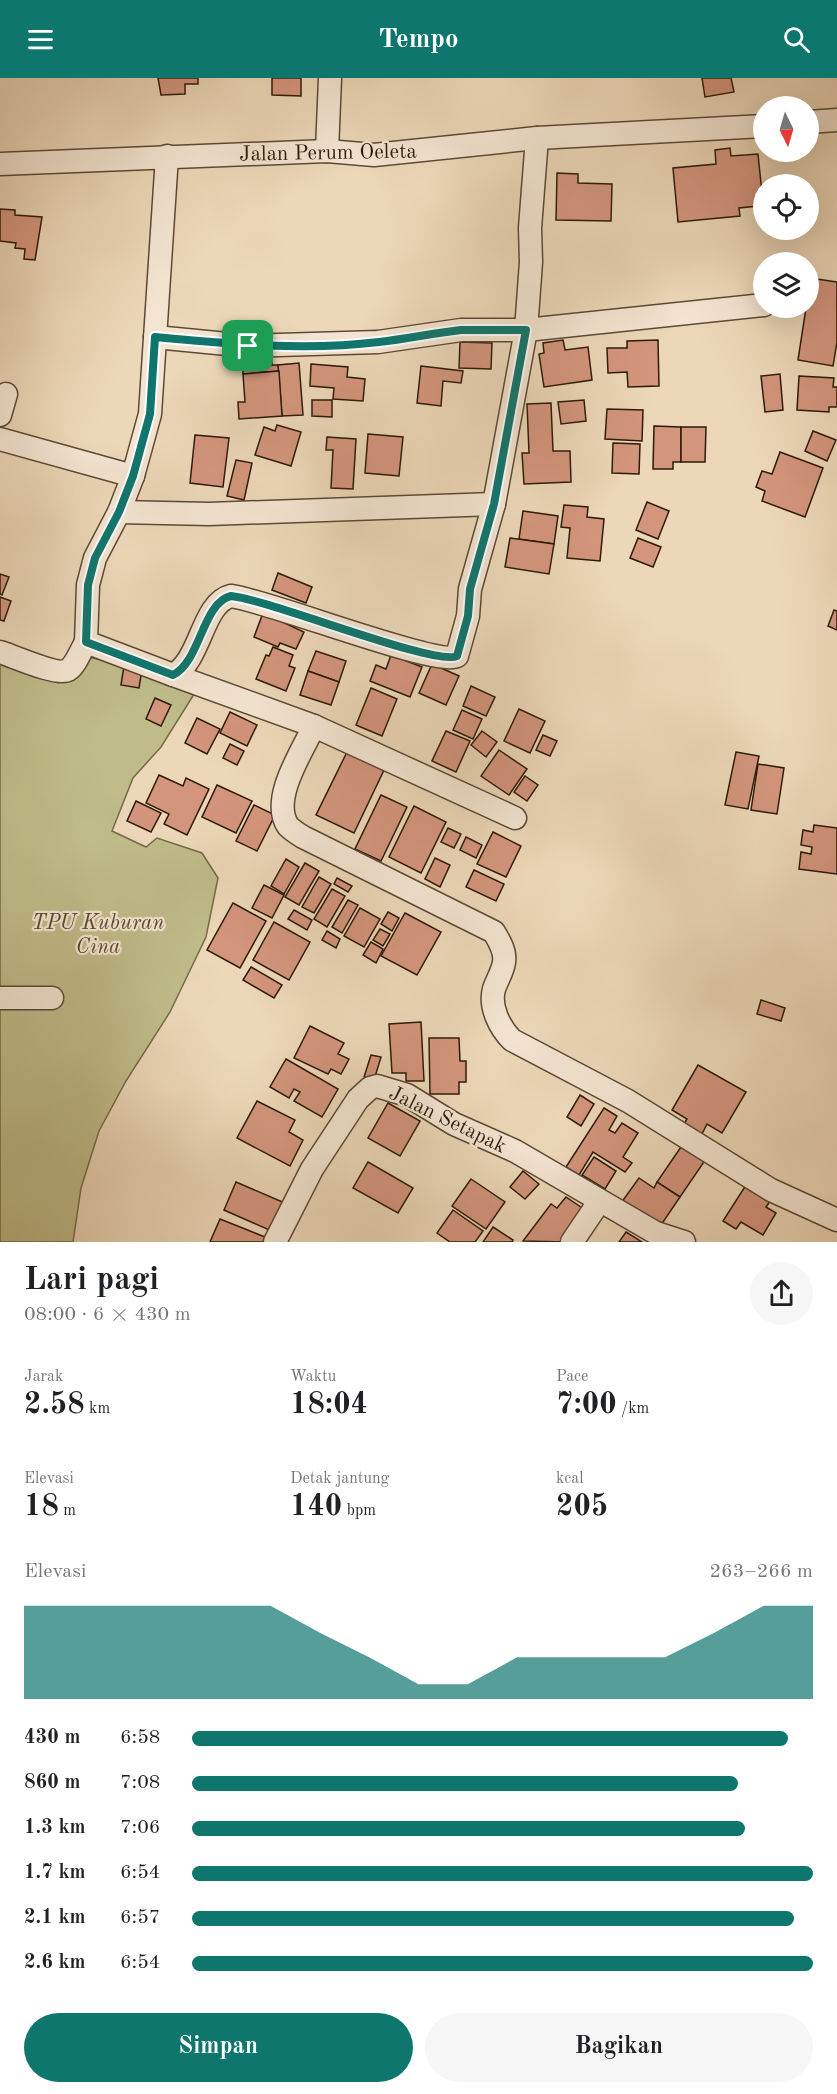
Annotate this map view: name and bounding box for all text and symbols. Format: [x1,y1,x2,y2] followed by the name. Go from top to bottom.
[24,23,57,56] icon: menu
[780,23,813,56] icon: search
[378,26,459,53] text: Tempo
[753,96,819,162] north arrow
[753,96,819,318] map controls
[239,141,417,166] street label: Jalan Perum Oeleta
[753,174,819,240] button: locate
[753,252,819,318] button: layers
[222,320,273,371] pin
[231,329,264,362] icon: arrive
[32,913,164,958] park label: TPU Kuburan Cina
[385,1083,509,1158] street label: Jalan Setapak
[750,1262,813,1325] button: share
[24,1264,159,1297] text: Lari pagi
[24,1305,191,1325] text: 08:00 · 6 × 430 m
[24,1369,63,1385] text: Jarak
[290,1369,336,1385] text: Waktu
[556,1369,588,1385] text: Pace
[24,1390,85,1420] text: 2.58
[290,1390,368,1420] text: 18:04
[556,1390,617,1420] text: 7:00
[85,1401,110,1417] text: km
[617,1401,649,1417] text: /km
[24,1471,74,1487] text: Elevasi
[290,1471,389,1487] text: Detak jantung
[556,1471,584,1487] text: kcal
[24,1492,59,1522] text: 18
[290,1492,342,1522] text: 140
[556,1492,608,1522] text: 205
[59,1503,76,1519] text: m
[342,1503,376,1519] text: bpm
[24,1562,86,1582] text: Elevasi
[710,1562,813,1582] text: 263–266 m
[24,1728,80,1748] text: 430 m
[120,1728,160,1748] text: 6:58
[24,1773,80,1793] text: 860 m
[120,1773,160,1793] text: 7:08
[24,1818,86,1838] text: 1.3 km
[120,1818,160,1838] text: 7:06
[24,1863,86,1883] text: 1.7 km
[120,1863,160,1883] text: 6:54
[24,1908,86,1928] text: 2.1 km
[120,1908,160,1928] text: 6:57
[24,1953,86,1973] text: 2.6 km
[120,1953,160,1973] text: 6:54
[24,2013,413,2082] button: Simpan
[425,2013,813,2082] button: Bagikan

